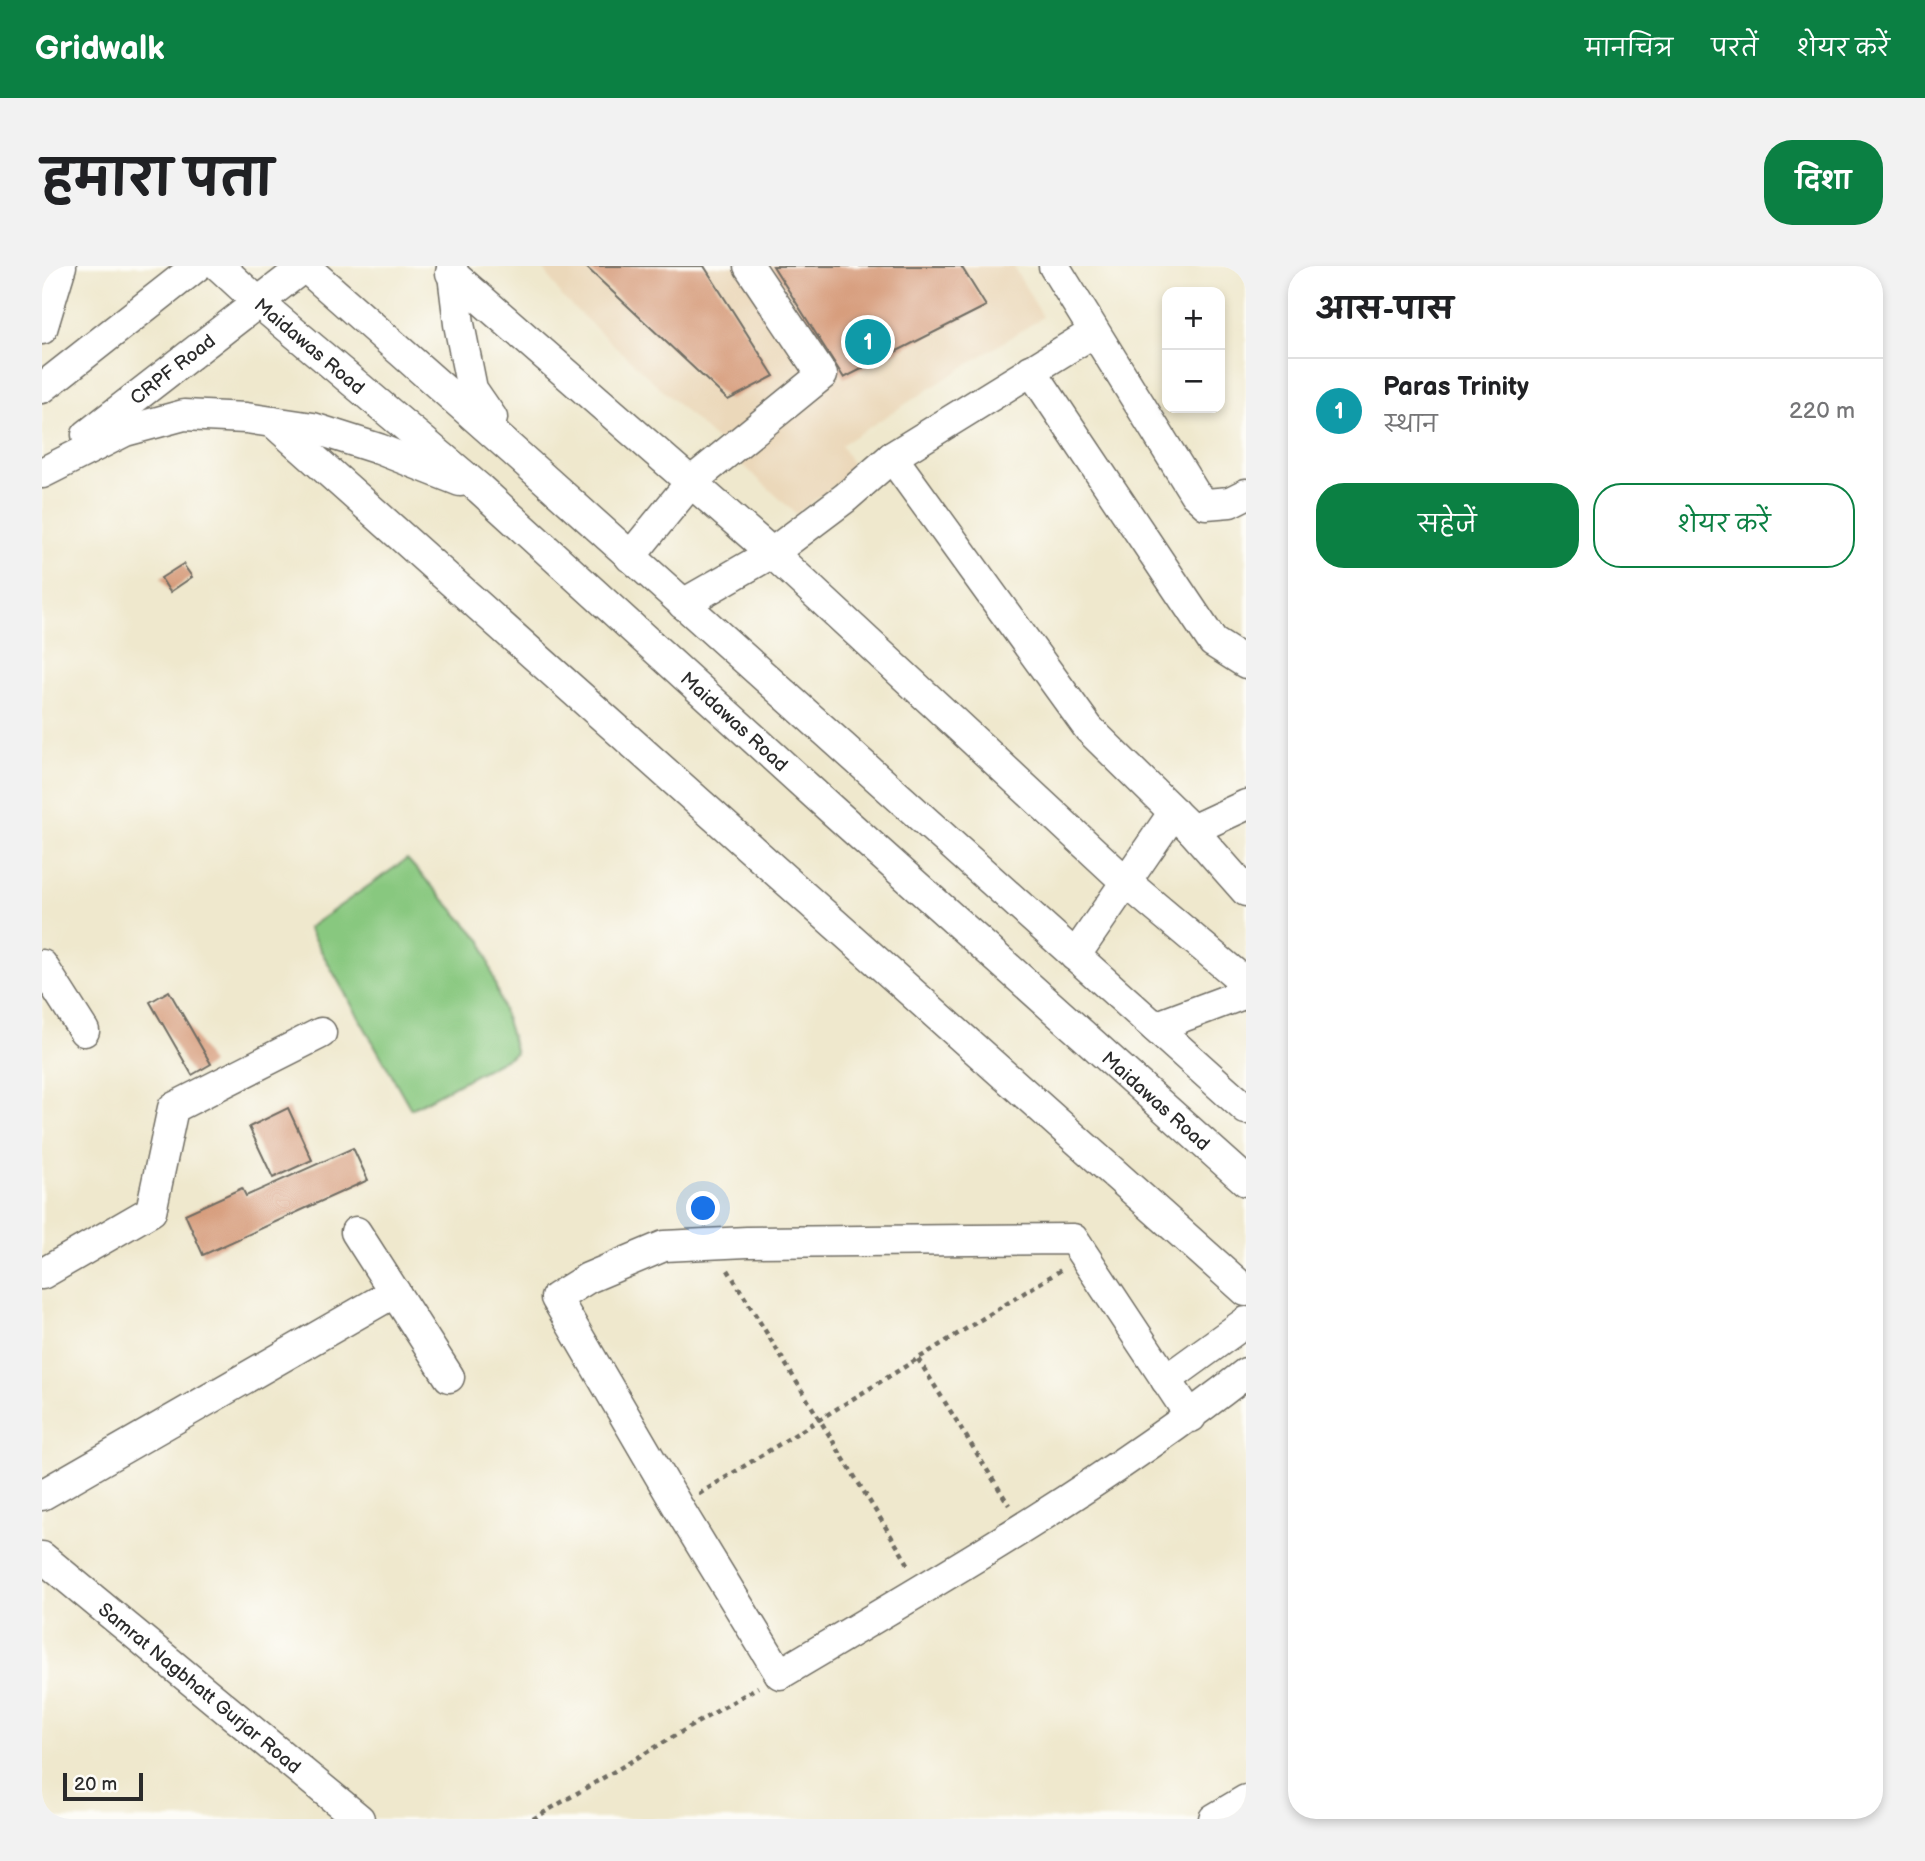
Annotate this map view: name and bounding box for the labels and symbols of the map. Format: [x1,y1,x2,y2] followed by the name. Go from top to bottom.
[249,294,369,400] street label: Maidawas Road
[845,316,891,368] pin: 1
[126,330,220,410] street label: CRPF Road
[675,668,792,777] street label: Maidawas Road
[1096,1047,1214,1156] street label: Maidawas Road
[686,1191,720,1225] your location
[93,1598,305,1779] street label: Samrat Nagbhatt Gurjar Road
[63,1770,144,1802] scale bar

